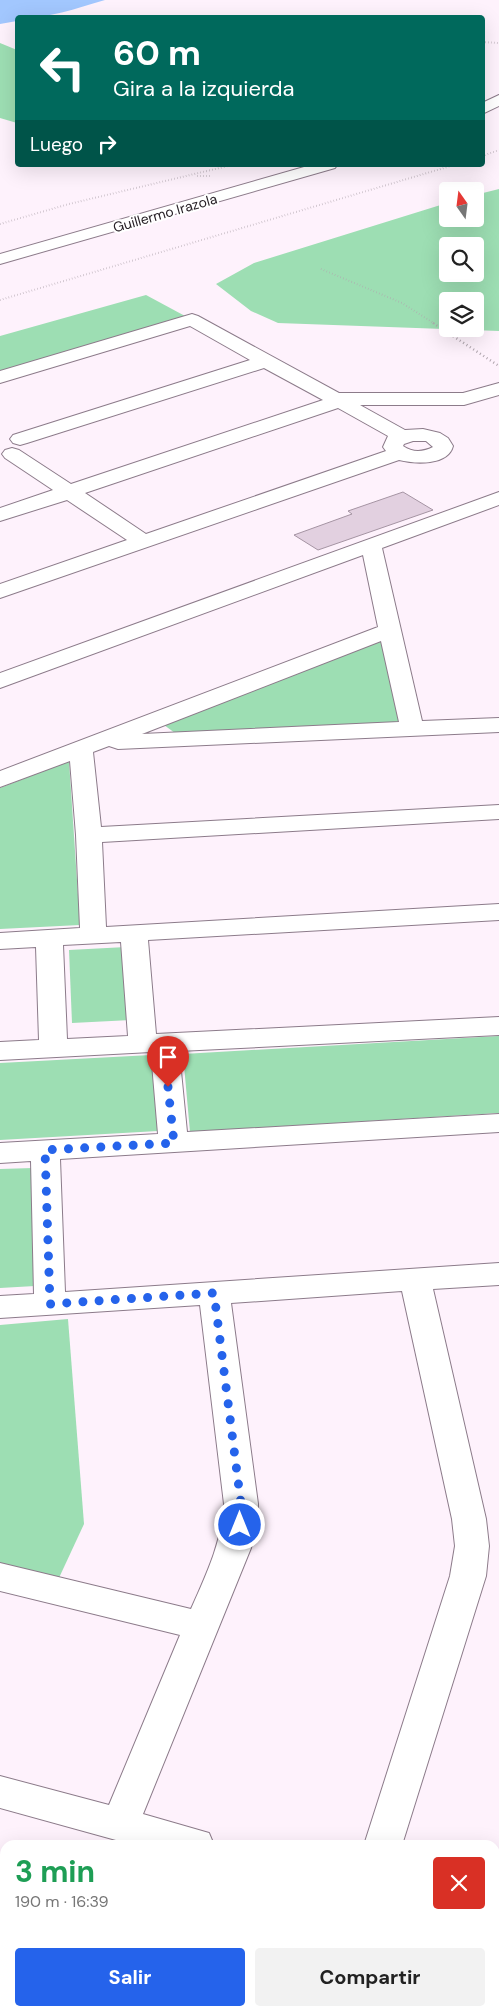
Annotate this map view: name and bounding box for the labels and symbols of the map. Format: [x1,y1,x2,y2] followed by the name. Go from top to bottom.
[439,182,484,228] north arrow
[111,190,219,236] street label: Guillermo Irazola
[147,1036,189,1087] pin
[213,1498,265,1550] position arrow

